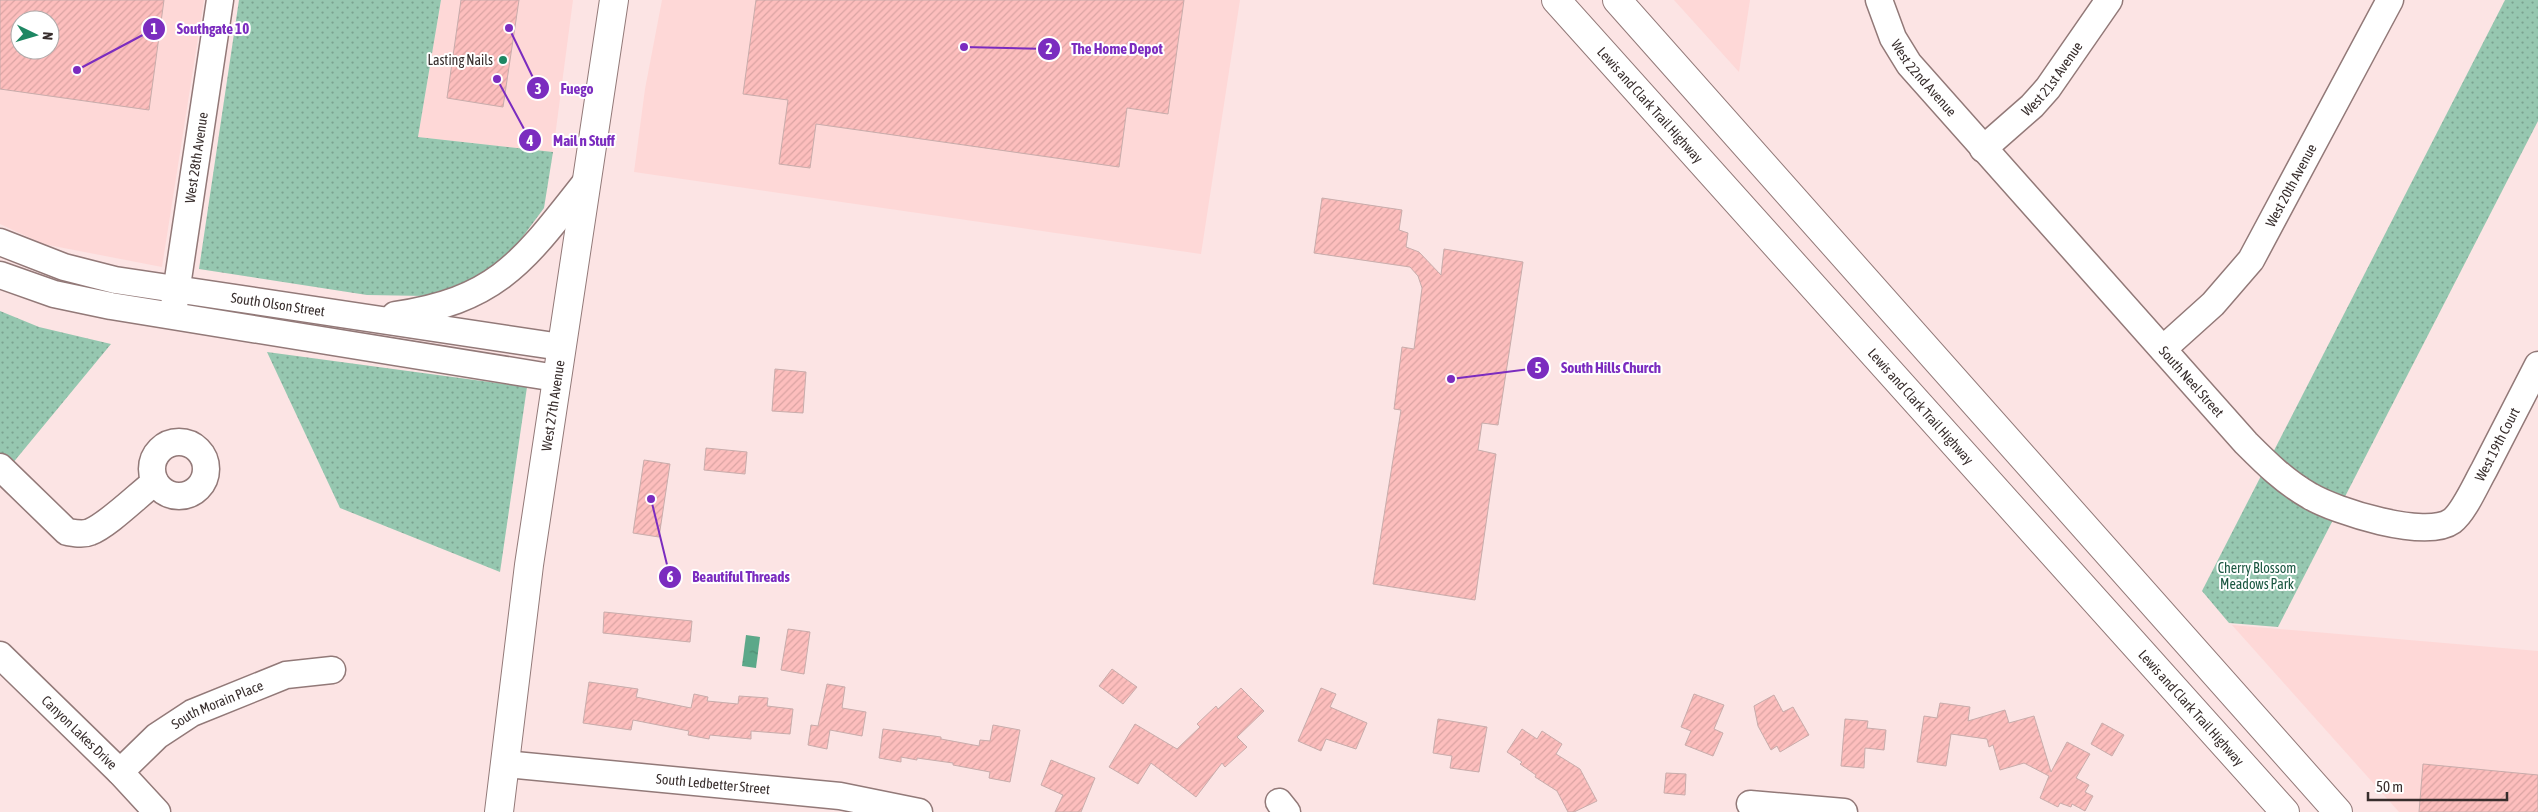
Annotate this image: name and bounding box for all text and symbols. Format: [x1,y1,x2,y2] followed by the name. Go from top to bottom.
[10,10,60,60] north arrow
[142,14,259,44] callout: Southgate 10
[150,20,158,37] text: 1
[177,20,249,37] text: Southgate 10
[40,31,56,41] text: N
[1036,34,1173,64] callout: The Home Depot
[1888,37,1960,120] street label: West 22nd Avenue
[2018,38,2086,119] street label: West 21st Avenue
[1045,40,1053,57] text: 2
[1071,40,1163,57] text: The Home Depot
[1594,44,1706,166] street label: Lewis and Clark Trail Highway
[428,52,493,68] place label: Lasting Nails
[497,54,509,66] marker: Lasting Nails
[526,73,604,103] callout: Fuego
[534,80,542,97] text: 3
[560,80,594,97] text: Fuego
[182,111,211,204] street label: West 28th Avenue
[518,125,625,155] callout: Mail n Stuff
[525,132,534,149] text: 4
[553,132,616,149] text: Mail n Stuff
[2262,141,2320,230] street label: West 20th Avenue
[230,289,326,319] street label: South Olson Street
[2156,343,2227,420] street label: South Neel Street
[1865,345,1977,468] street label: Lewis and Clark Trail Highway
[1526,353,1671,383] callout: South Hills Church
[538,359,568,452] street label: West 27th Avenue
[1534,359,1542,376] text: 5
[1561,359,1661,376] text: South Hills Church
[2471,405,2523,484] street label: West 19th Court
[2218,560,2296,592] park label: Cherry Blossom Meadows Park
[657,562,800,592] callout: Beautiful Threads
[666,568,674,585] text: 6
[692,568,790,585] text: Beautiful Threads
[2135,646,2248,769] street label: Lewis and Clark Trail Highway
[168,677,265,732] street label: South Morain Place
[38,692,120,773] street label: Canyon Lakes Drive
[655,770,771,797] street label: South Ledbetter Street
[2368,770,2507,802] scale bar
[2376,778,2403,795] text: 50 m

